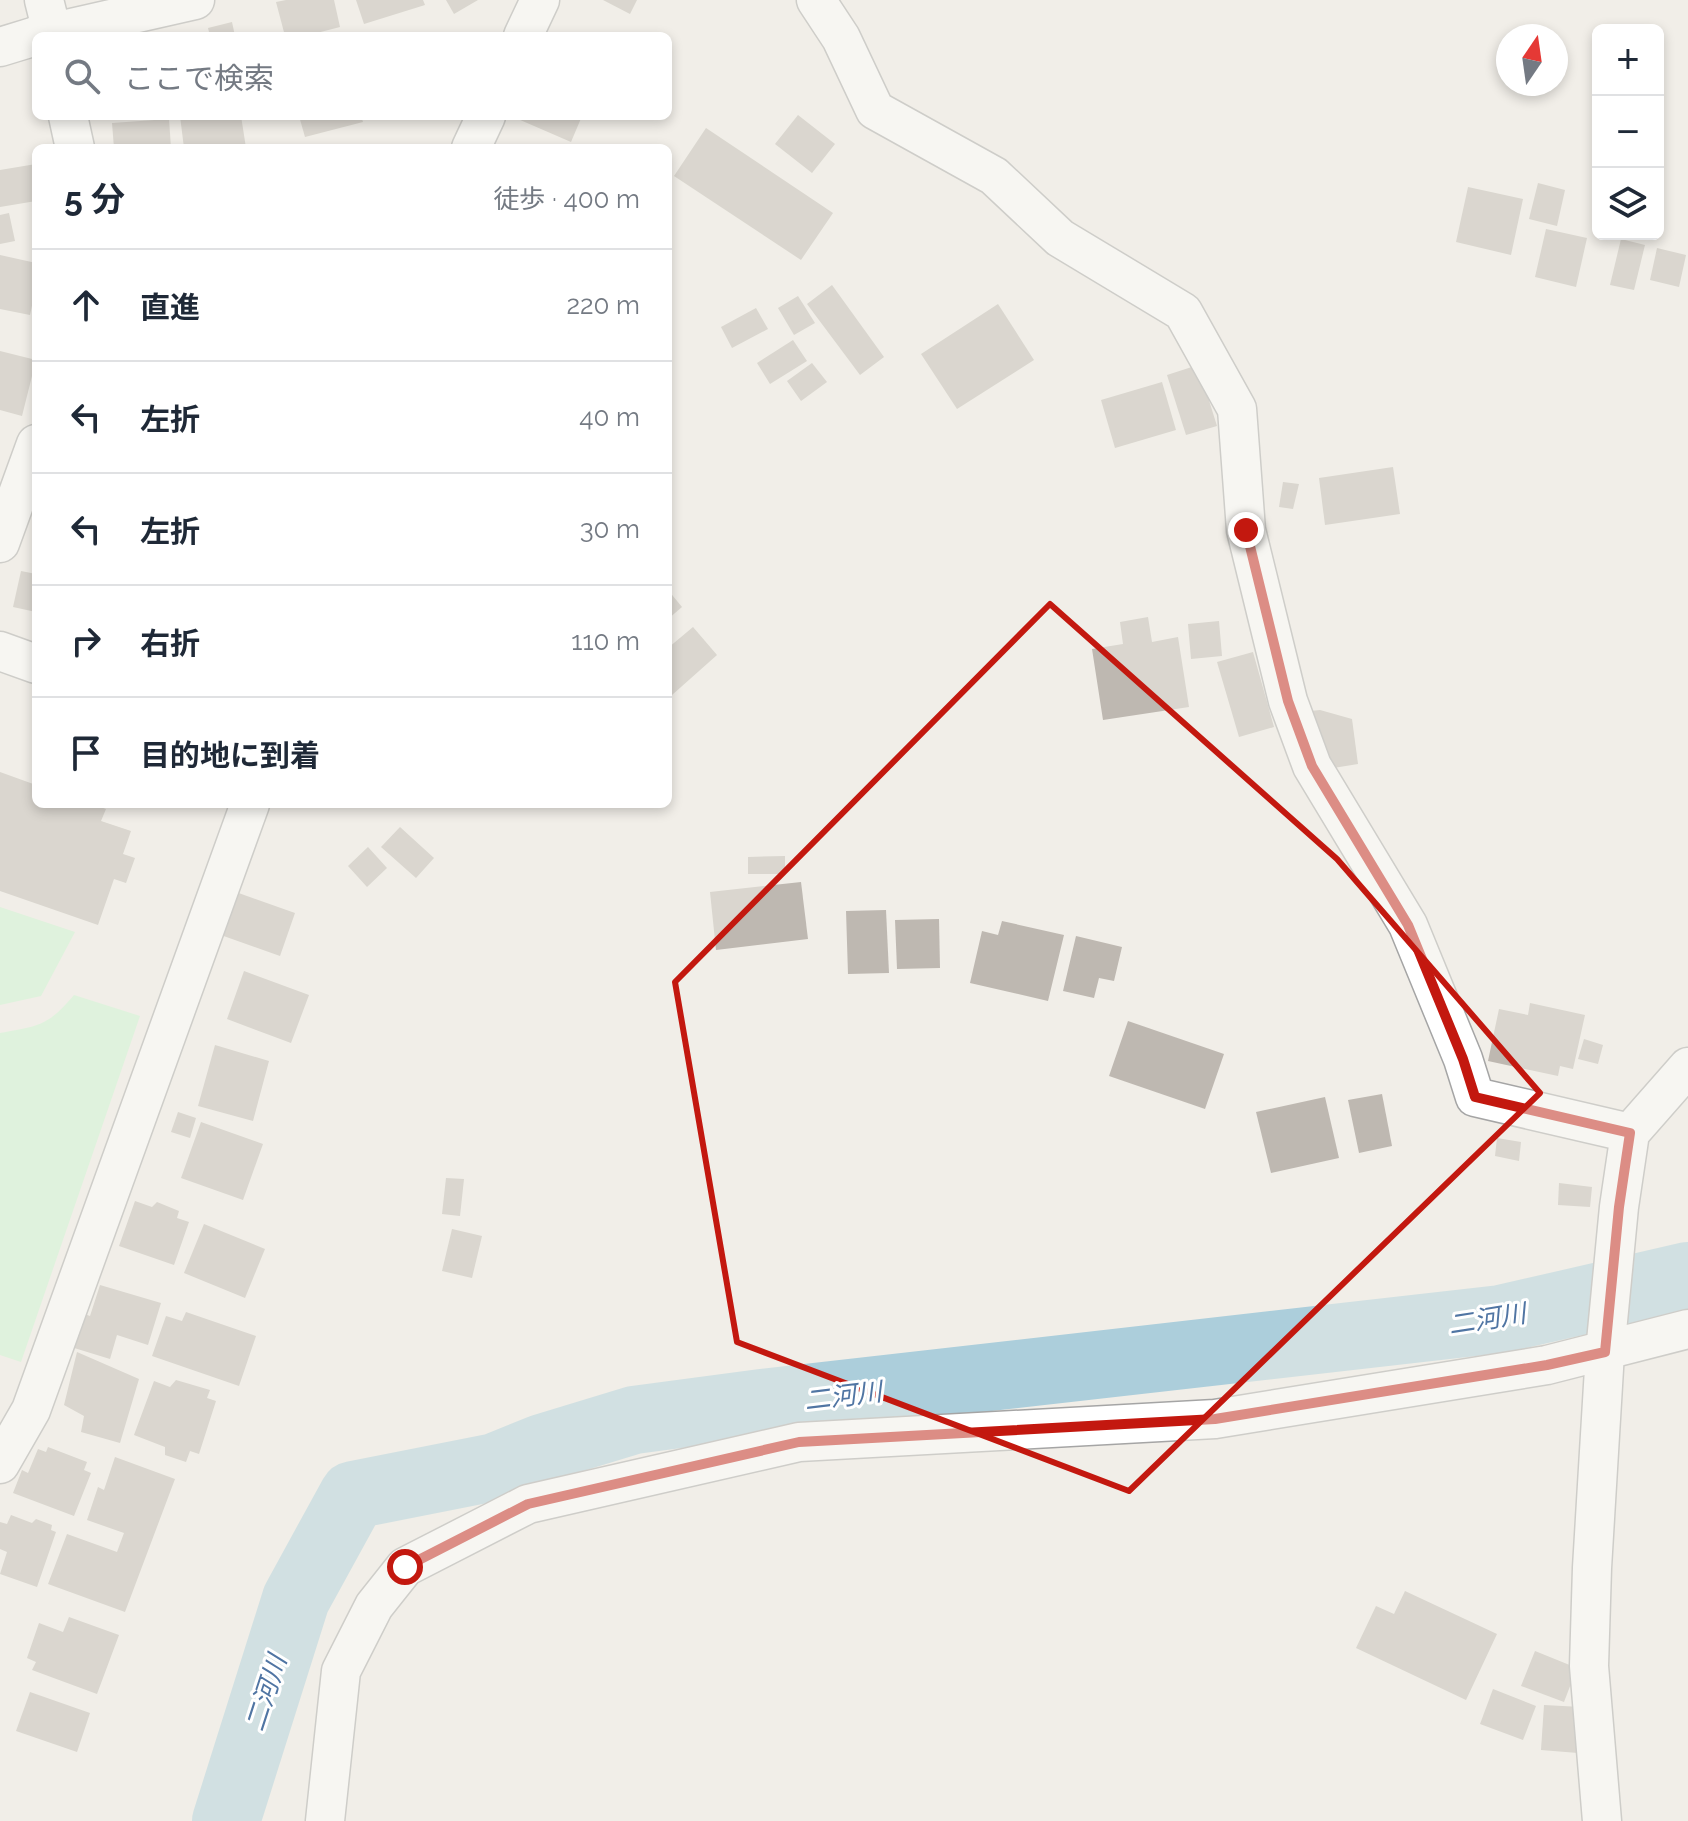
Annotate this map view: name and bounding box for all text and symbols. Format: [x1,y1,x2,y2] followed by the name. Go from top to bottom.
[1496,24,1568,96] north arrow
[1592,24,1664,240] map controls
[1592,24,1664,96] button: +
[32,32,672,120] search box
[60,54,104,98] icon: search
[124,61,274,96] text: ここで検索
[1592,96,1664,168] button: −
[1592,168,1664,240] button: layers
[64,179,125,219] text: 5 分
[493,184,640,214] text: 徒歩 · 400 m
[64,283,108,327] icon: ahead
[140,290,200,325] text: 直進
[566,290,640,320] text: 220 m
[64,395,108,439] icon: left
[140,402,200,437] text: 左折
[579,402,640,432] text: 40 m
[64,507,108,551] icon: left
[1228,512,1264,548] route end
[140,514,200,549] text: 左折
[580,514,640,544] text: 30 m
[64,619,108,663] icon: right
[140,626,200,661] text: 右折
[571,626,640,656] text: 110 m
[64,731,108,775] icon: arrive
[140,738,320,773] text: 目的地に到着
[1446,1298,1531,1340] water label: 二河川
[802,1376,887,1416] water label: 二河川
[387,1549,423,1585] route start
[240,1648,293,1735] water label: 二河川

